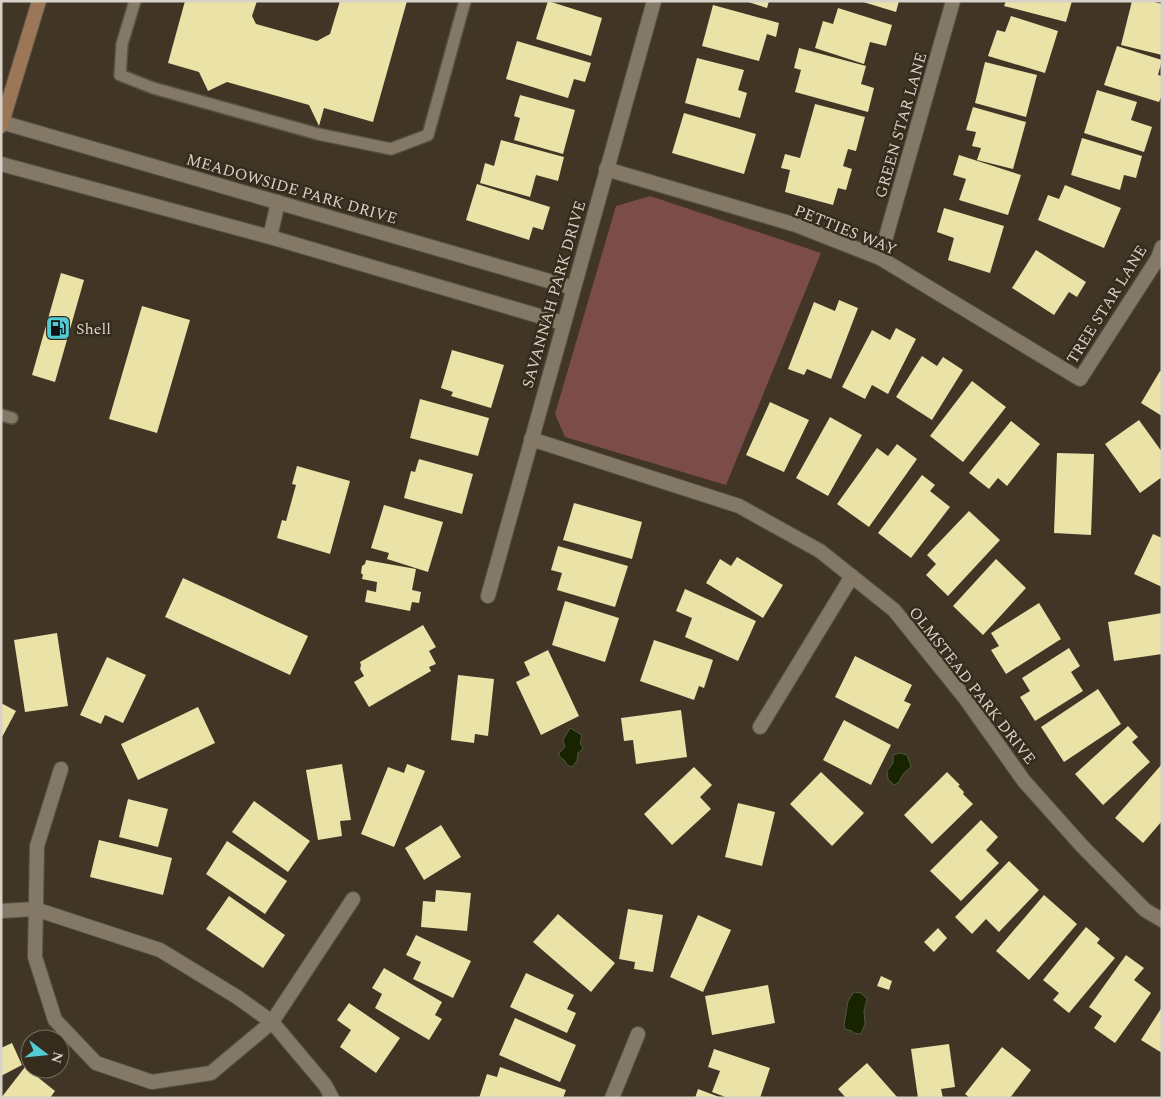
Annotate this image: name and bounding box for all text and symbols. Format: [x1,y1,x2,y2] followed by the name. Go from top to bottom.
[869,50,933,201] street label: GREEN STAR LANE
[183,147,400,231] street label: MEADOWSIDE PARK DRIVE
[516,198,592,391] street label: SAVANNAH PARK DRIVE
[791,198,901,261] street label: PETTIES WAY
[1061,240,1153,369] street label: TREE STAR LANE
[45,315,71,341] fuel station icon: Shell
[76,317,111,341] place label: Shell
[903,601,1042,770] street label: OLMSTEAD PARK DRIVE
[20,1029,70,1079] north arrow
[45,1049,69,1066] text: N

